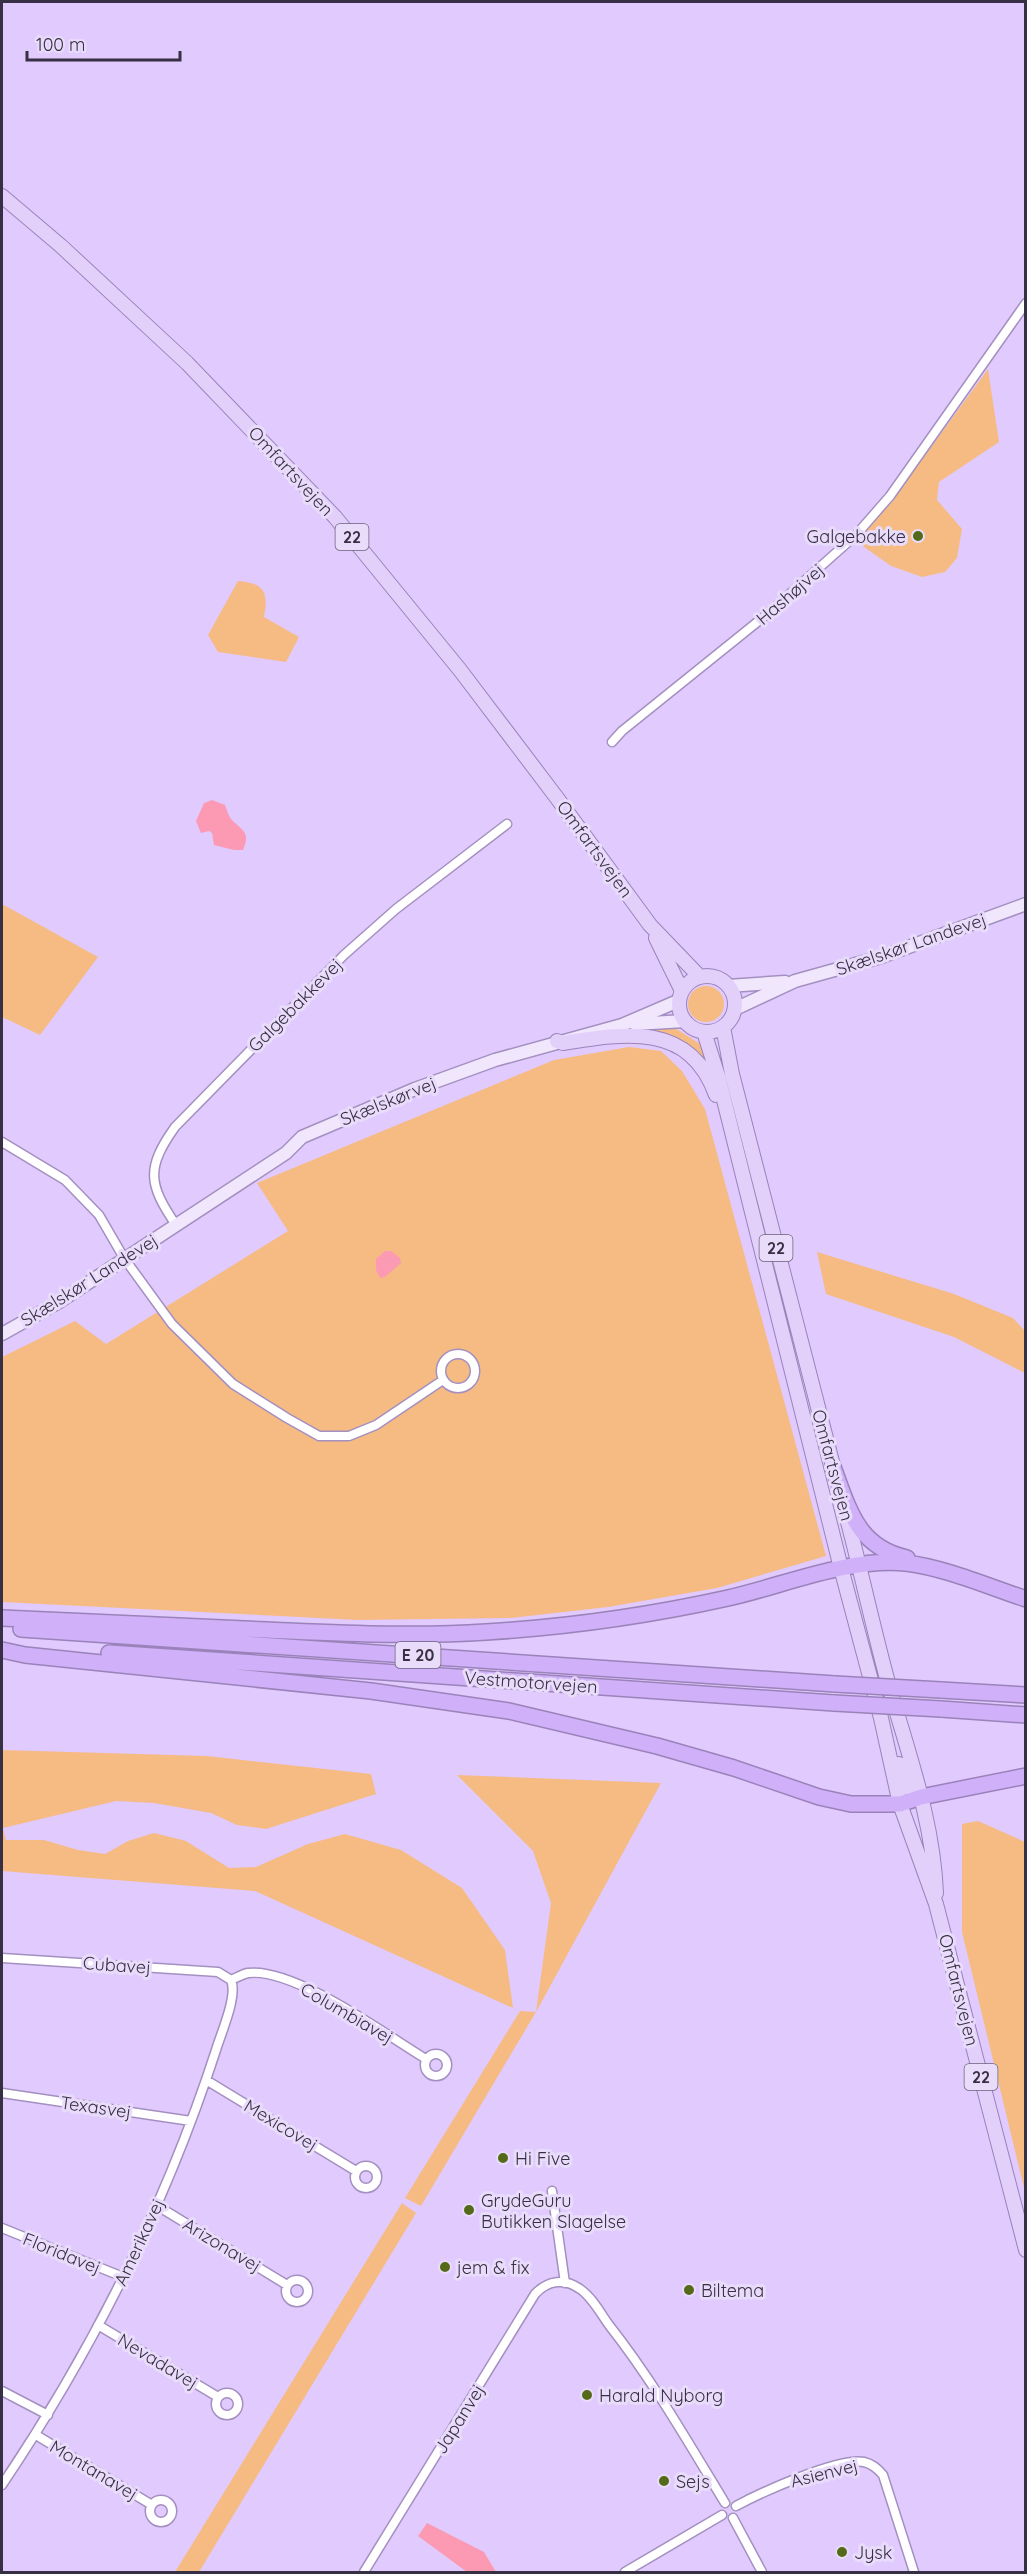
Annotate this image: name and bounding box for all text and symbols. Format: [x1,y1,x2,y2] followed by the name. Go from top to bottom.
[27,24,180,62] scale bar
[36,33,85,56] text: 100 m
[244,421,338,521] street label: Omfartsvejen
[336,524,368,550] road number: 22
[807,525,906,548] place label: Galgebakke
[911,529,925,543] marker: Galgebakke
[751,558,829,630] street label: Hashøjvej
[552,796,638,902] street label: Omfartsvejen
[833,908,989,980] street label: Skælskør Landevej
[243,953,347,1057] street label: Galgebakkevej
[337,1071,439,1131] street label: Skælskørvej
[16,1229,162,1331] street label: Skælskør Landevej
[760,1235,792,1261] road number: 22
[807,1407,859,1523] street label: Omfartsvejen
[396,1642,440,1668] road number: E 20
[464,1666,598,1698] street label: Vestmotorvejen
[934,1932,984,2048] street label: Omfartsvejen
[82,1951,152,1979] street label: Cubavej
[297,1977,397,2049] street label: Columbiavej
[964,2064,998,2090] road number: 22
[59,2091,133,2123] street label: Texasvej
[240,2094,322,2156] street label: Mexicovej
[515,2147,570,2170] place label: Hi Five
[496,2151,510,2165] marker: Hi Five
[481,2189,626,2233] place label: GrydeGuru Butikken Slagelse
[109,2195,169,2289] street label: Amerikavej
[462,2203,476,2217] marker: GrydeGuru Butikken Slagelse
[179,2213,265,2277] street label: Arizonavej
[20,2227,104,2279] street label: Floridavej
[456,2256,530,2279] place label: jem & fix
[438,2260,452,2274] marker: jem & fix
[701,2279,764,2302] place label: Biltema
[682,2283,696,2297] marker: Biltema
[114,2328,202,2394] street label: Nevadavej
[429,2380,489,2458] street label: Japanvej
[599,2384,723,2407] place label: Harald Nyborg
[580,2388,594,2402] marker: Harald Nyborg
[46,2435,142,2505] street label: Montanavej
[788,2454,860,2492] street label: Asienvej
[676,2470,710,2493] place label: Sejs
[657,2474,671,2488] marker: Sejs
[854,2541,892,2564] place label: Jysk
[835,2545,849,2559] marker: Jysk

